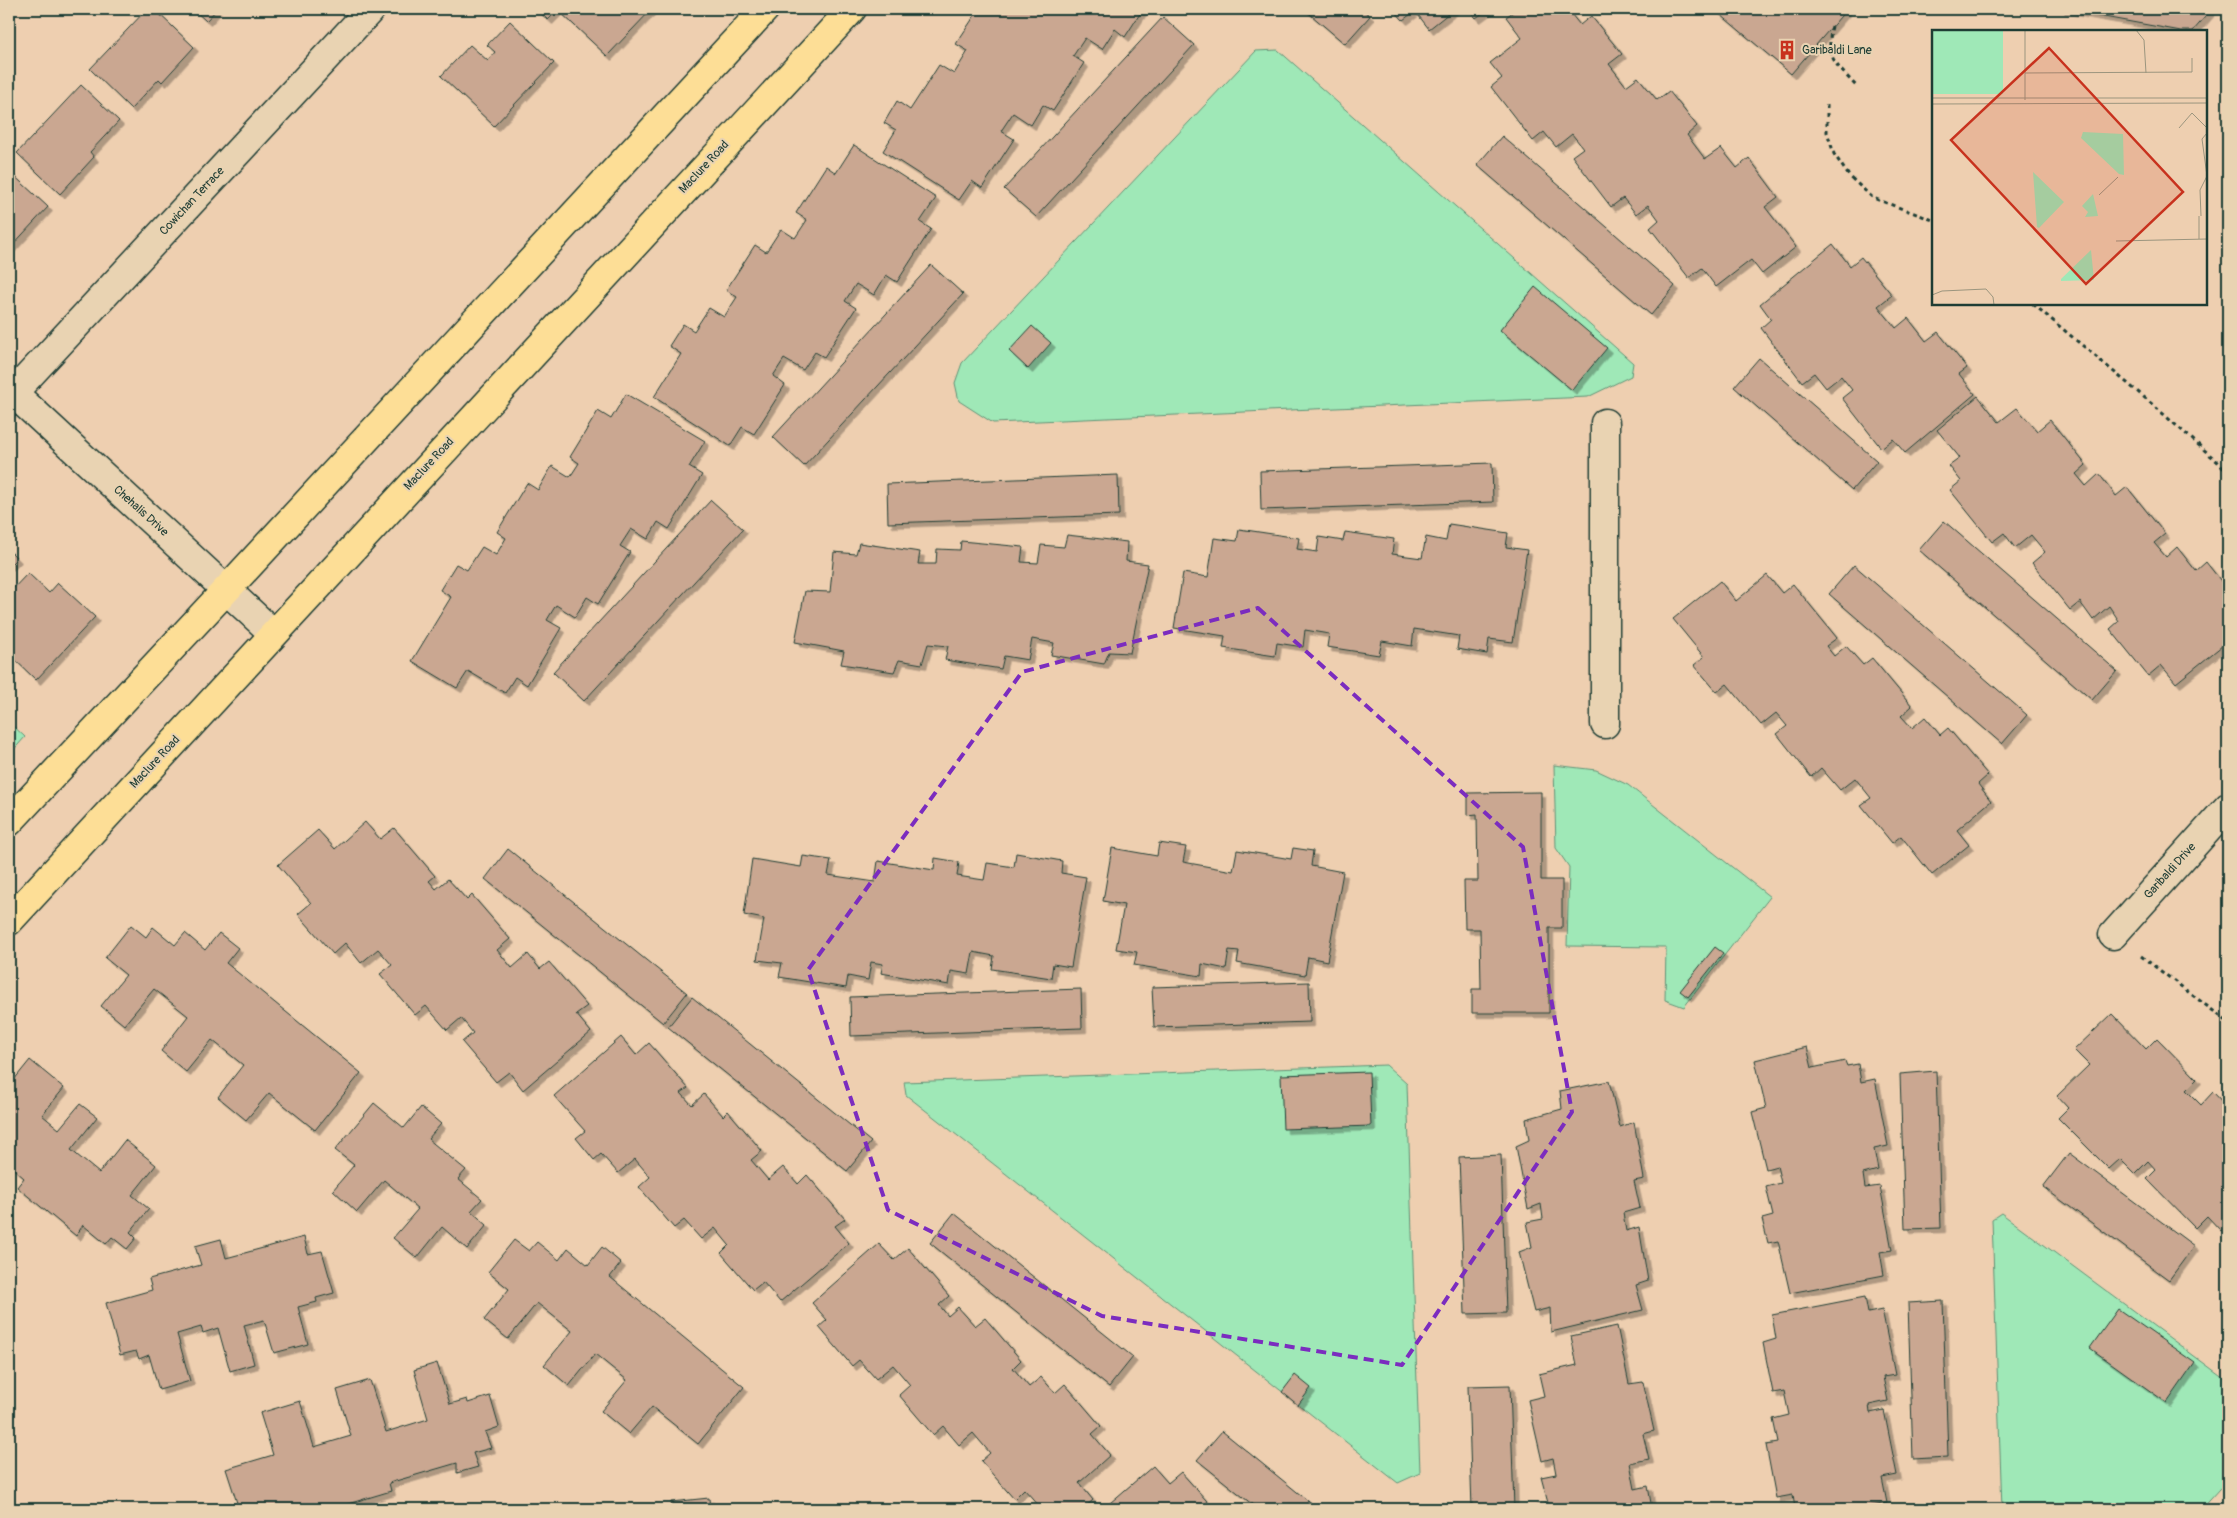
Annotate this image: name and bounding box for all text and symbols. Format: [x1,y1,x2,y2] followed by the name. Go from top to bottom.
[1932,30,2207,305] inset map
[1776,39,1798,61] building icon: Garibaldi Lane
[1802,43,1872,58] place label: Garibaldi Lane
[676,137,732,196] street label: Maclure Road
[156,164,228,238] street label: Cowichan Terrace
[401,434,457,493] street label: Maclure Road
[110,482,172,540] street label: Chehalis Drive
[127,732,183,791] street label: Maclure Road
[2141,840,2199,902] street label: Garibaldi Drive

